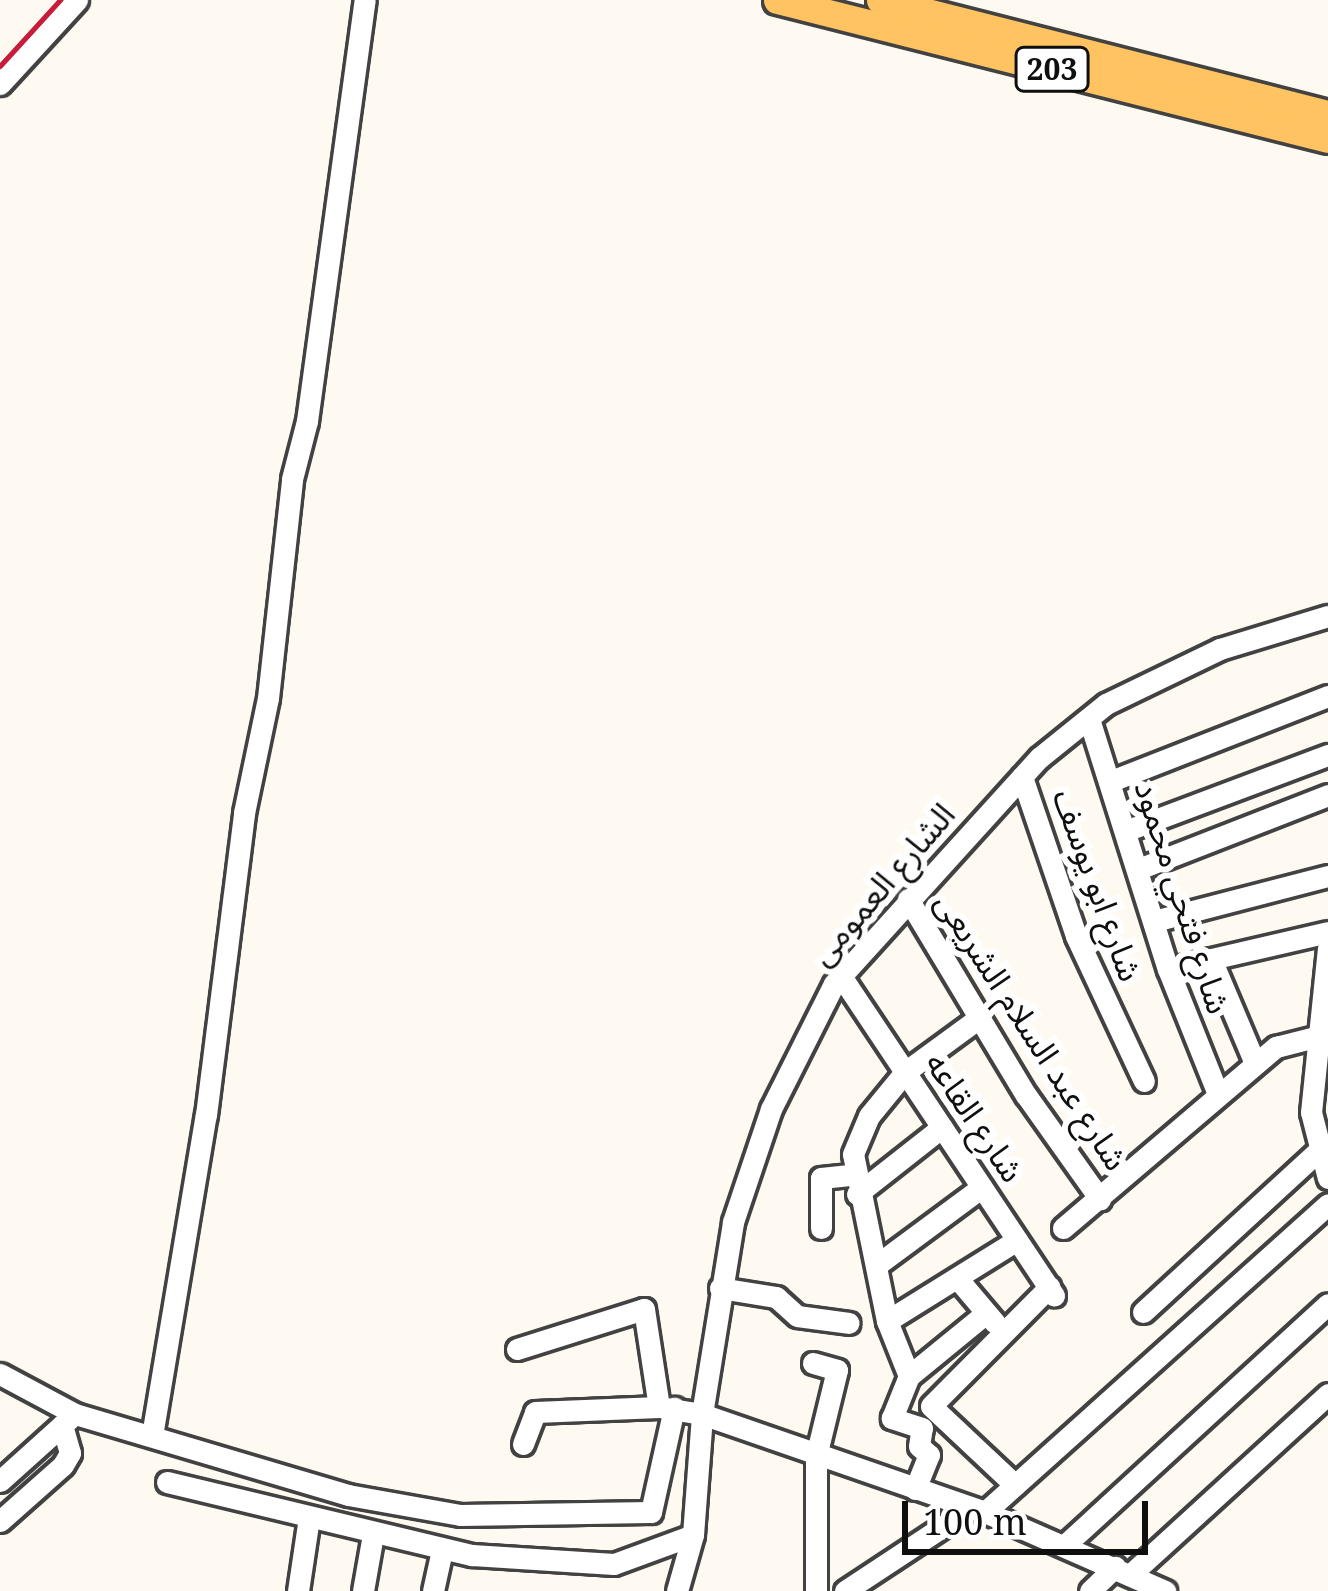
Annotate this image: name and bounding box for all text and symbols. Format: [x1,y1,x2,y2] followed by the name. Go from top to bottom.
[1013,45,1091,93] road number: 203
[1127,776,1239,1018] street label: شارع فتحي محمود
[1045,784,1151,986] street label: شارع ابو يوسف
[801,795,963,973] street label: الشارع العمومى
[927,884,1137,1178] street label: شارع عبد السلام الشريعى
[917,1045,1033,1189] street label: شارع القاعه
[908,1477,1154,1551] scale bar
[923,1497,1027,1546] text: 100 m

